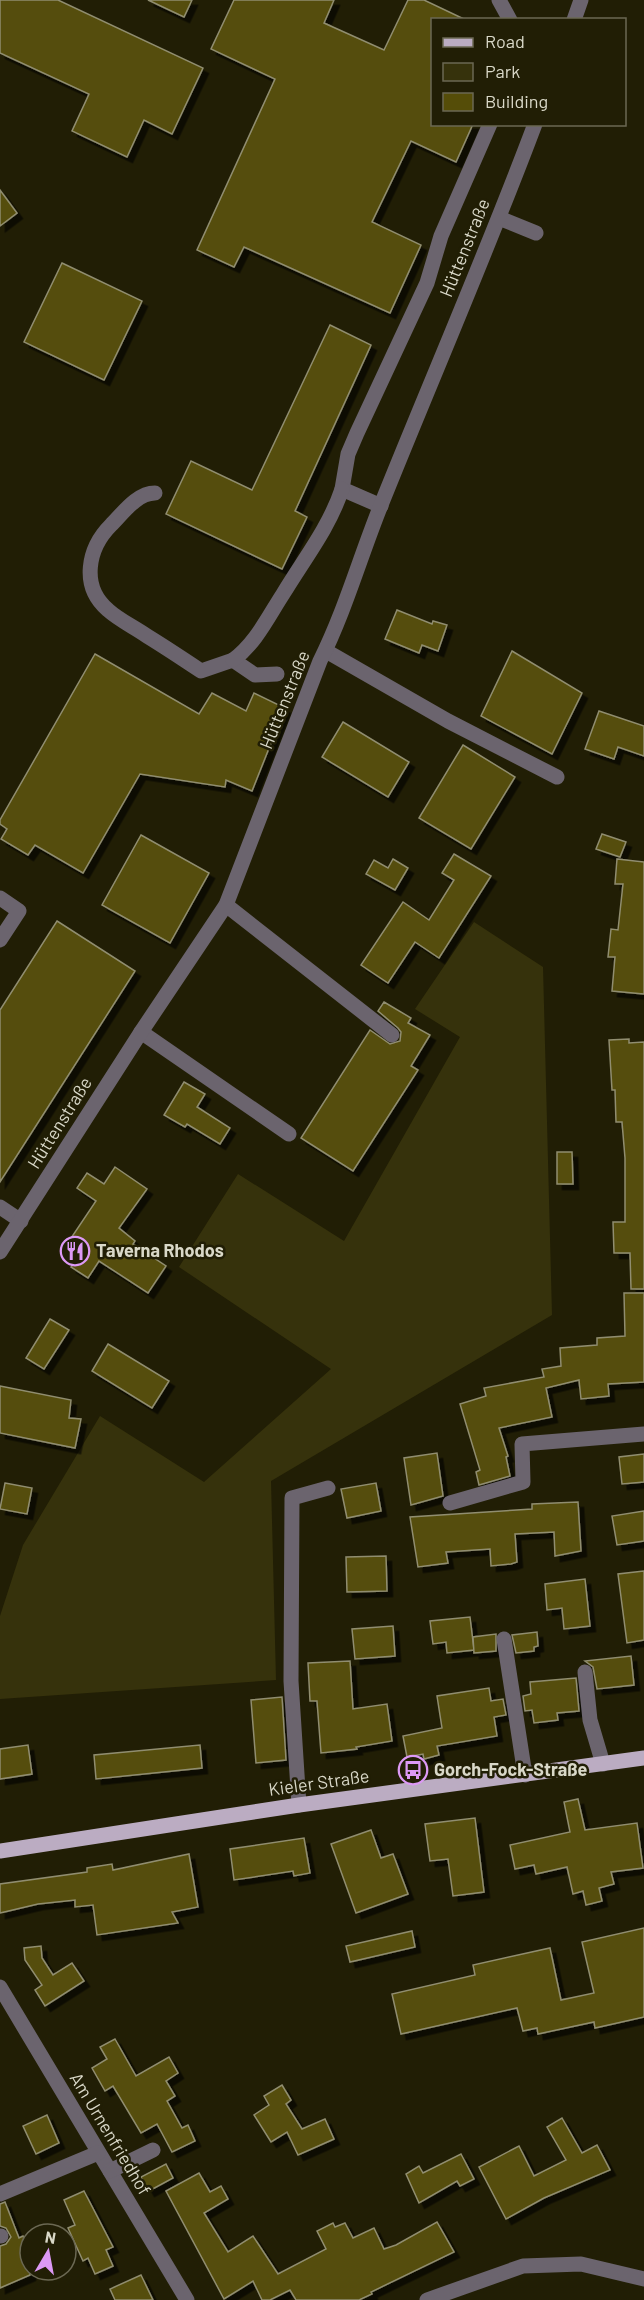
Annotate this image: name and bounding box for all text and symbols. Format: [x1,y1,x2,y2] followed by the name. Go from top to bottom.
[431,18,626,126] legend
[485,30,525,52] text: Road
[485,60,520,82] text: Park
[485,90,548,112] text: Building
[434,195,494,300] street label: Hüttenstraße
[254,647,314,752] street label: Hüttenstraße
[22,1072,96,1172] street label: Hüttenstraße
[59,1235,91,1267] restaurant icon: Taverna Rhodos
[96,1239,224,1261] place label: Taverna Rhodos
[397,1754,429,1786] bus stop icon: Gorch-Fock-Straße
[434,1758,588,1780] place label: Gorch-Fock-Straße
[267,1764,371,1800] street label: Kieler Straße
[66,2068,156,2199] street label: Am Urnenfriedhof
[18,2222,78,2282] north arrow
[44,2226,58,2247] text: N

